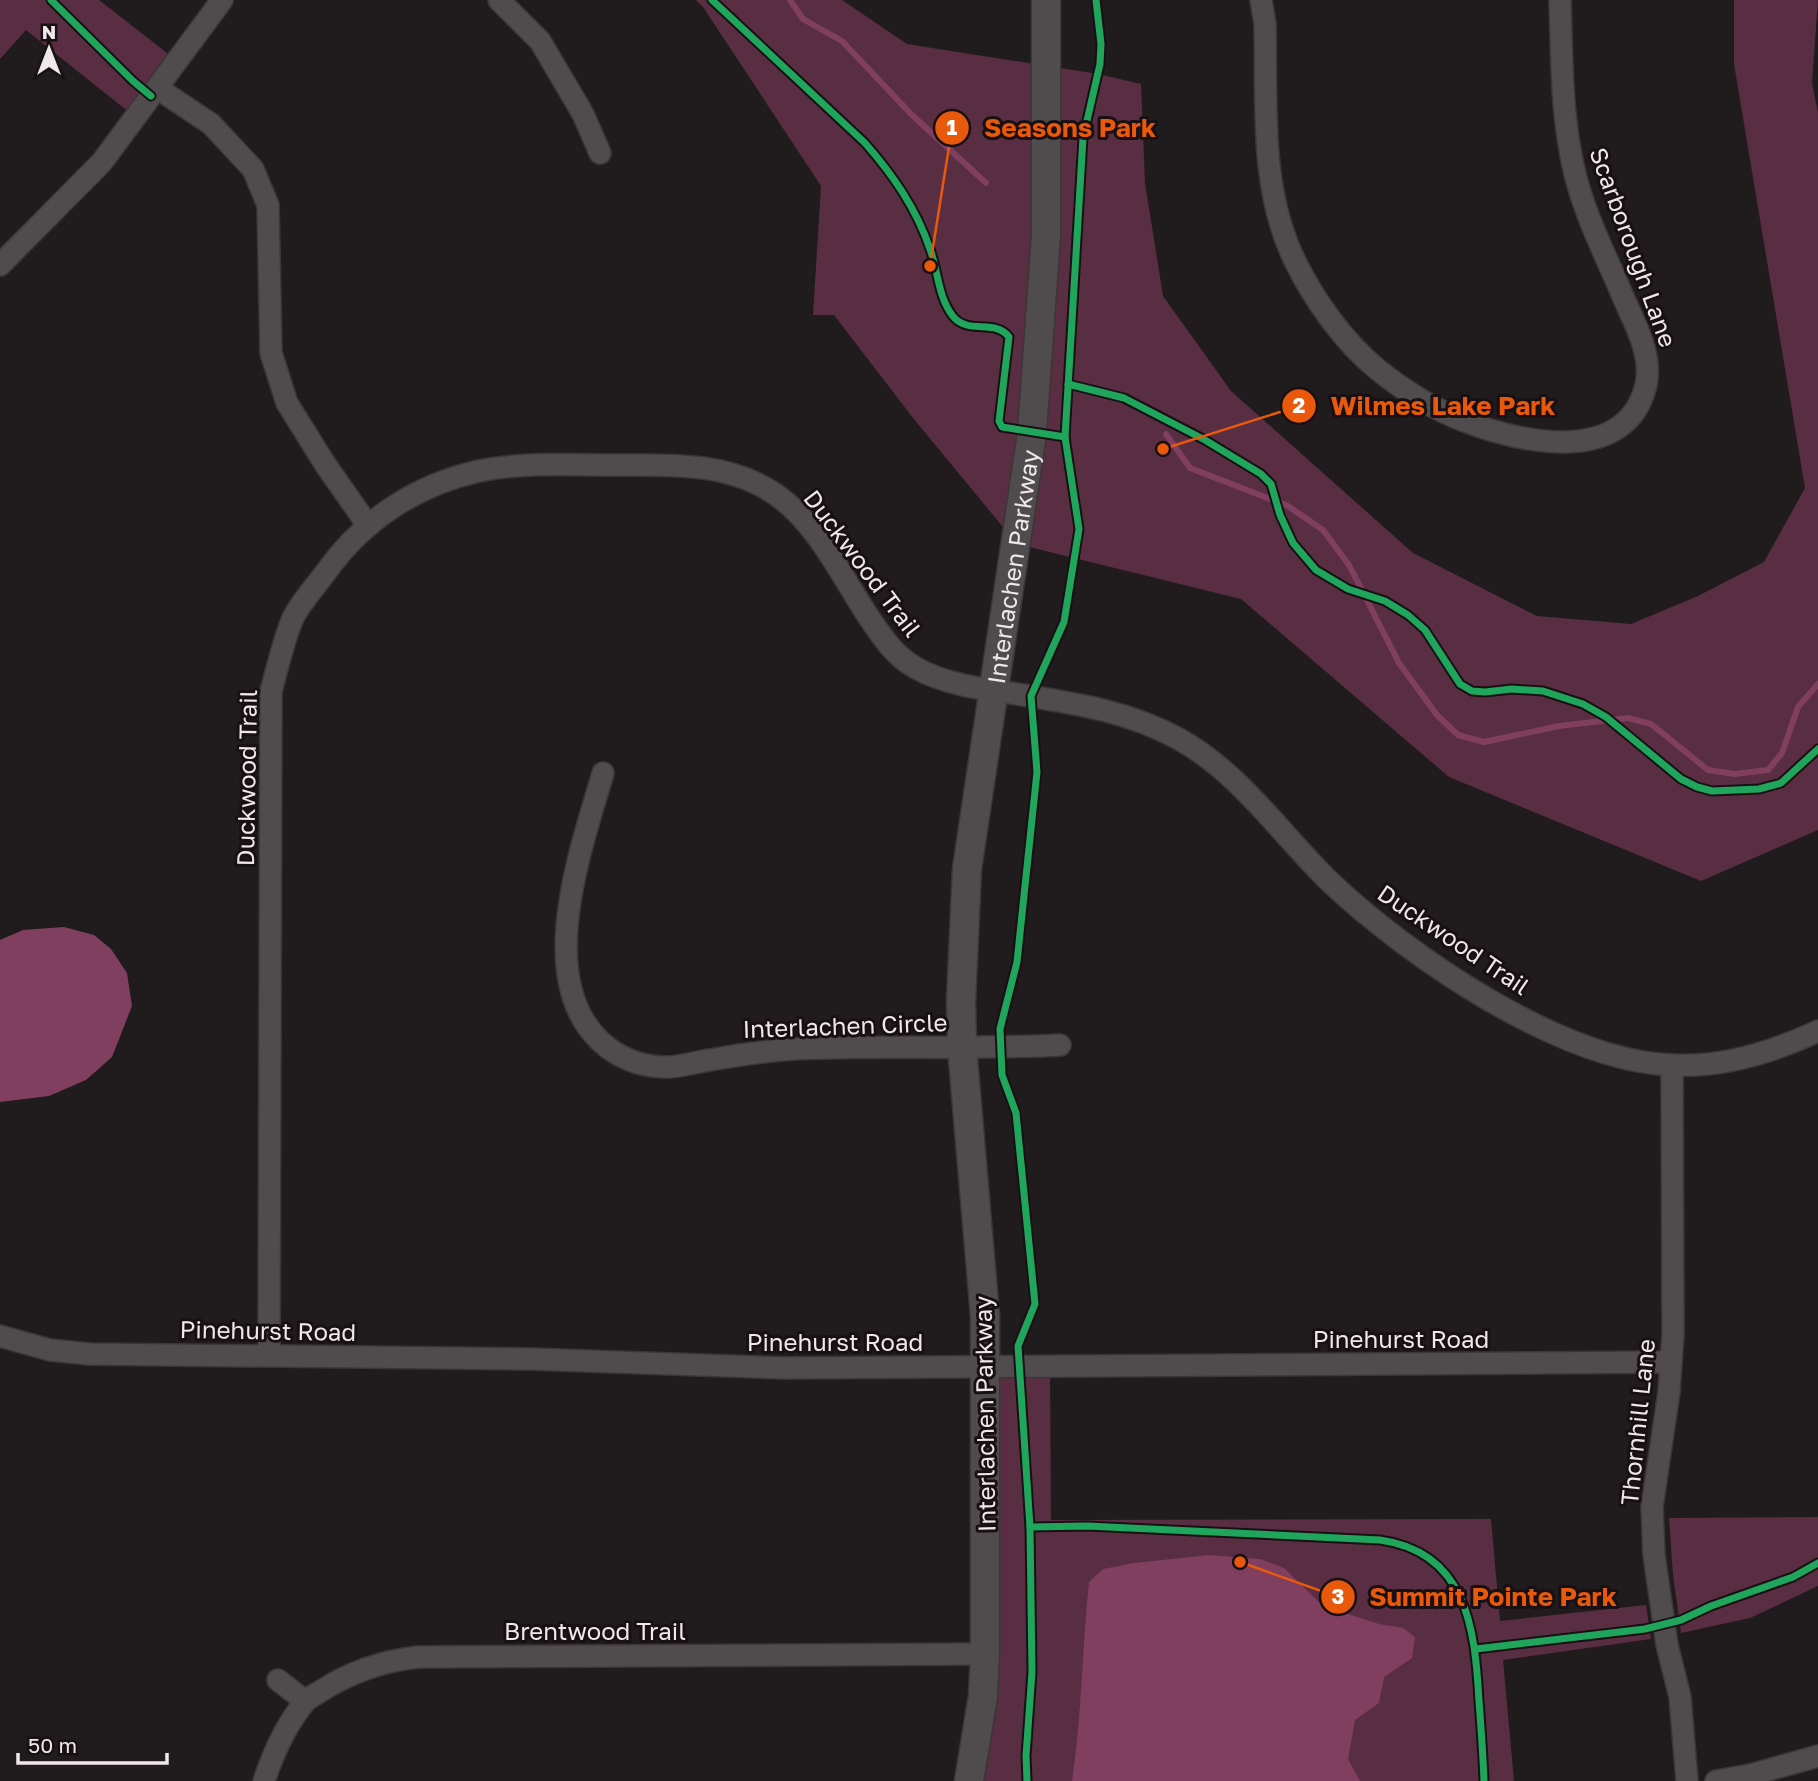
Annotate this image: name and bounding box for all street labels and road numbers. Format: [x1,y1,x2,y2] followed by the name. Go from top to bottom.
[1584,143,1684,351] street label: Scarborough Lane
[980,448,1044,686] street label: Interlachen Parkway
[798,484,928,642] street label: Duckwood Trail
[230,690,262,866] street label: Duckwood Trail
[1373,878,1535,1000] street label: Duckwood Trail
[742,1007,948,1043] street label: Interlachen Circle
[967,1296,1001,1532] street label: Interlachen Parkway
[179,1314,357,1346] street label: Pinehurst Road
[1313,1324,1489,1353] street label: Pinehurst Road
[747,1327,923,1356] street label: Pinehurst Road
[1614,1338,1660,1506] street label: Thornhill Lane
[504,1616,686,1645] street label: Brentwood Trail

